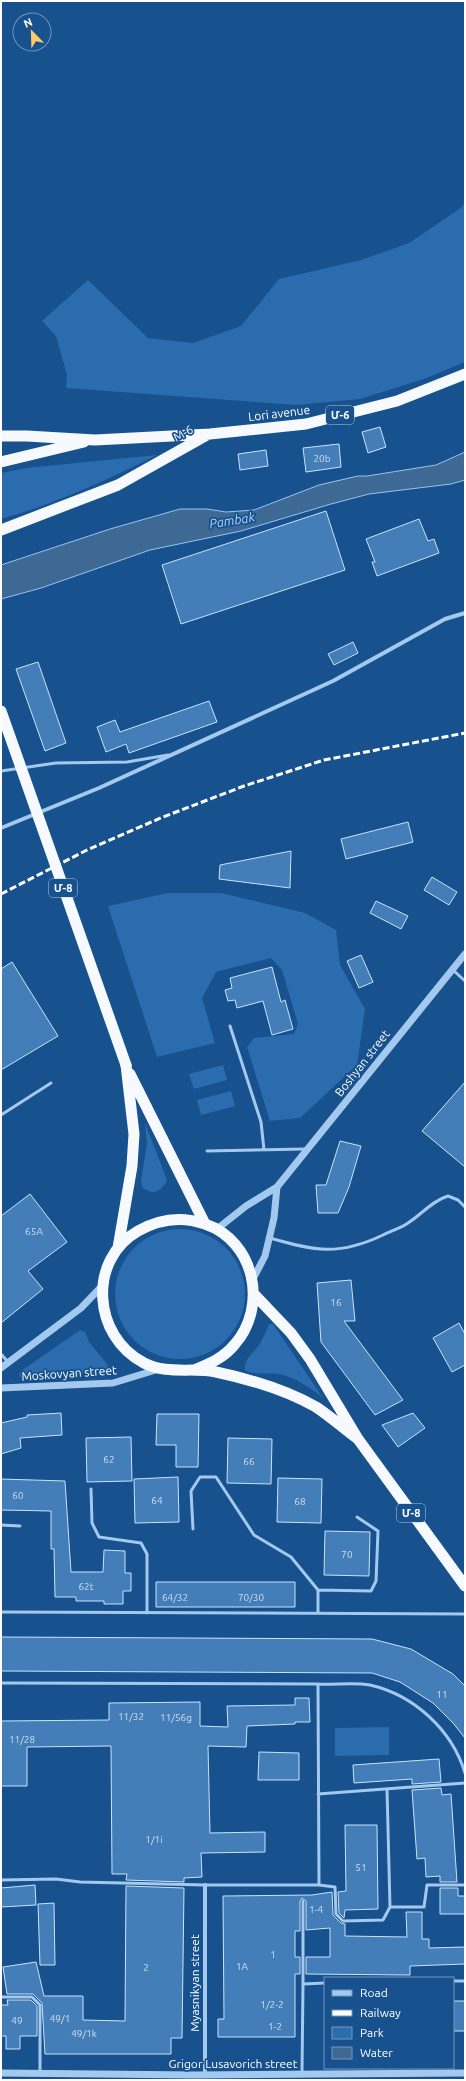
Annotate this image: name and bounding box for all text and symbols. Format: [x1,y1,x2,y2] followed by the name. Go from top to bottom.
[12,12,52,52] north arrow
[22,16,34,30] text: N
[247,403,311,423] street label: Lori avenue
[326,406,354,424] road number: Մ-6
[171,422,195,444] street label: M-6
[313,453,331,464] house number: 20b
[208,509,256,531] water label: Pambak
[49,879,77,897] road number: Մ-8
[332,1027,392,1099] street label: Boshyan street
[25,1226,43,1237] house number: 65A
[330,1297,342,1308] house number: 16
[21,1363,117,1383] street label: Moskovyan street
[103,1454,115,1465] house number: 62
[243,1456,255,1467] house number: 66
[12,1490,24,1501] house number: 60
[151,1495,163,1506] house number: 64
[294,1496,306,1507] house number: 68
[397,1504,425,1522] road number: Մ-8
[341,1549,353,1560] house number: 70
[78,1581,94,1592] house number: 62t
[162,1592,188,1603] house number: 64/32
[238,1592,264,1603] house number: 70/30
[436,1689,448,1700] house number: 11
[118,1711,144,1722] house number: 11/32
[160,1712,192,1723] house number: 11/56g
[9,1734,35,1745] house number: 11/28
[145,1834,163,1845] house number: 1/1i
[355,1862,367,1873] house number: 51
[309,1904,323,1915] house number: 1-4
[188,1934,201,2032] street label: Myasnikyan street
[270,1949,276,1960] house number: 1
[236,1961,249,1972] house number: 1A
[143,1962,149,1973] house number: 2
[324,1977,454,2069] legend
[360,1986,388,1999] text: Road
[260,1999,284,2010] house number: 1/2-2
[360,2006,401,2019] text: Railway
[50,2013,70,2024] house number: 49/1
[11,2015,23,2026] house number: 49
[268,2021,282,2032] house number: 1-2
[360,2026,384,2039] text: Park
[71,2028,97,2039] house number: 49/1k
[360,2046,393,2059] text: Water
[169,2057,298,2070] street label: Grigor Lusavorich street

